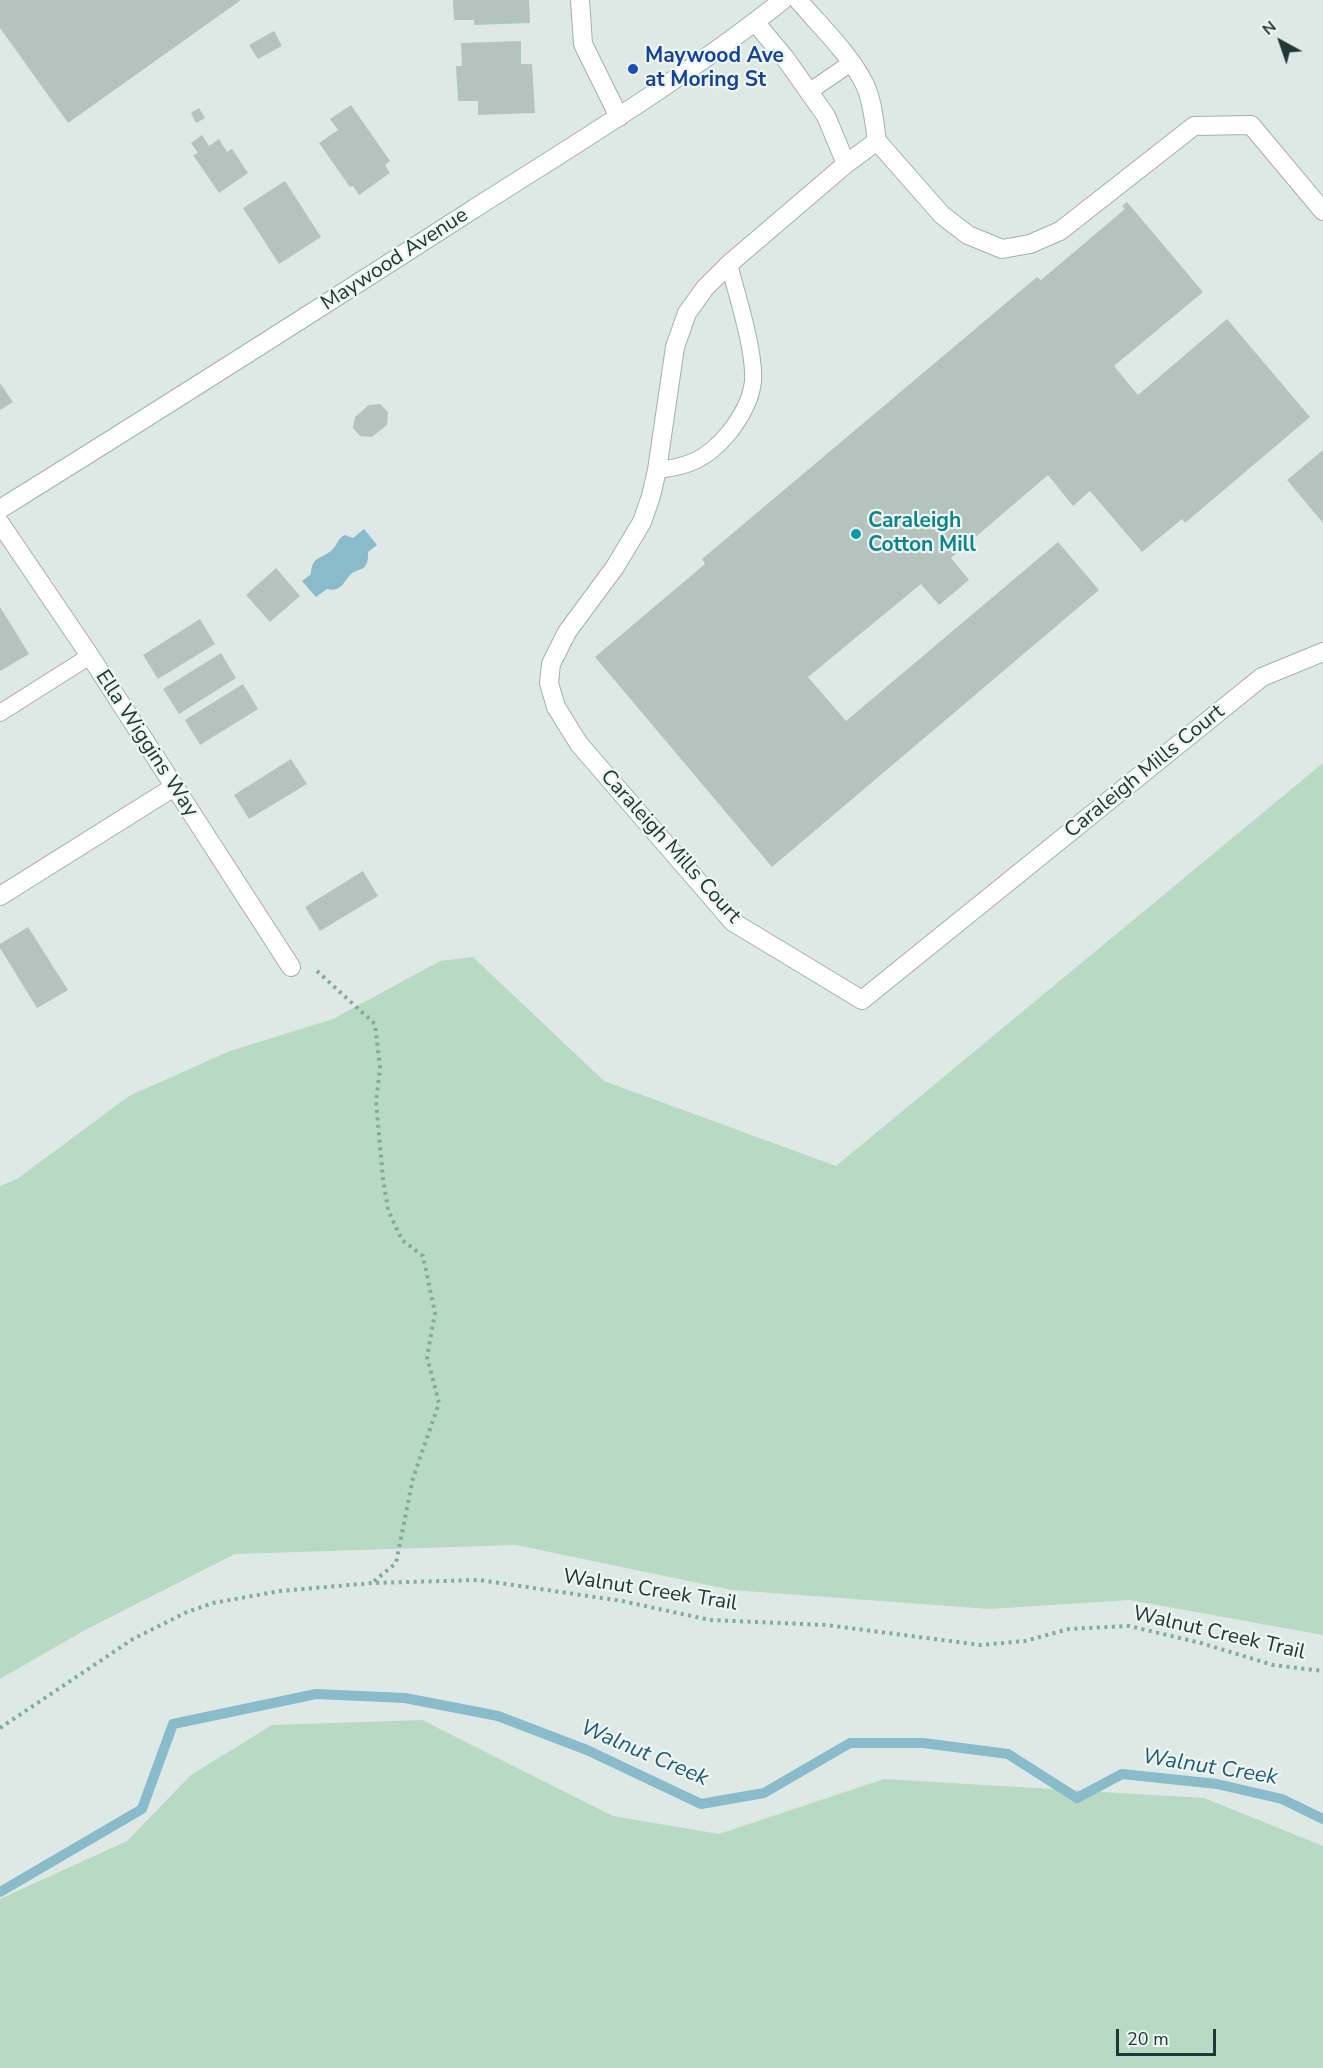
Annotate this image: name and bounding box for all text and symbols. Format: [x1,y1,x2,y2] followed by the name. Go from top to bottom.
[1251,12,1311,72] north arrow
[1258,16,1281,40] text: N
[645,44,784,94] place label: Maywood Ave at Moring St
[626,62,640,76] marker: Maywood Ave at Moring St
[317,203,473,317] street label: Maywood Avenue
[868,509,976,559] place label: Caraleigh Cotton Mill
[849,527,863,541] marker: Caraleigh Cotton Mill
[89,666,203,822] street label: Ella Wiggins Way
[1060,700,1230,844] street label: Caraleigh Mills Court
[594,765,746,929] street label: Caraleigh Mills Court
[561,1565,739,1617] street label: Walnut Creek Trail
[1130,1602,1308,1666] street label: Walnut Creek Trail
[576,1715,712,1793] water label: Walnut Creek
[1141,1744,1279,1792] water label: Walnut Creek
[1119,2017,1220,2055] scale bar
[1127,2027,1169,2051] text: 20 m

